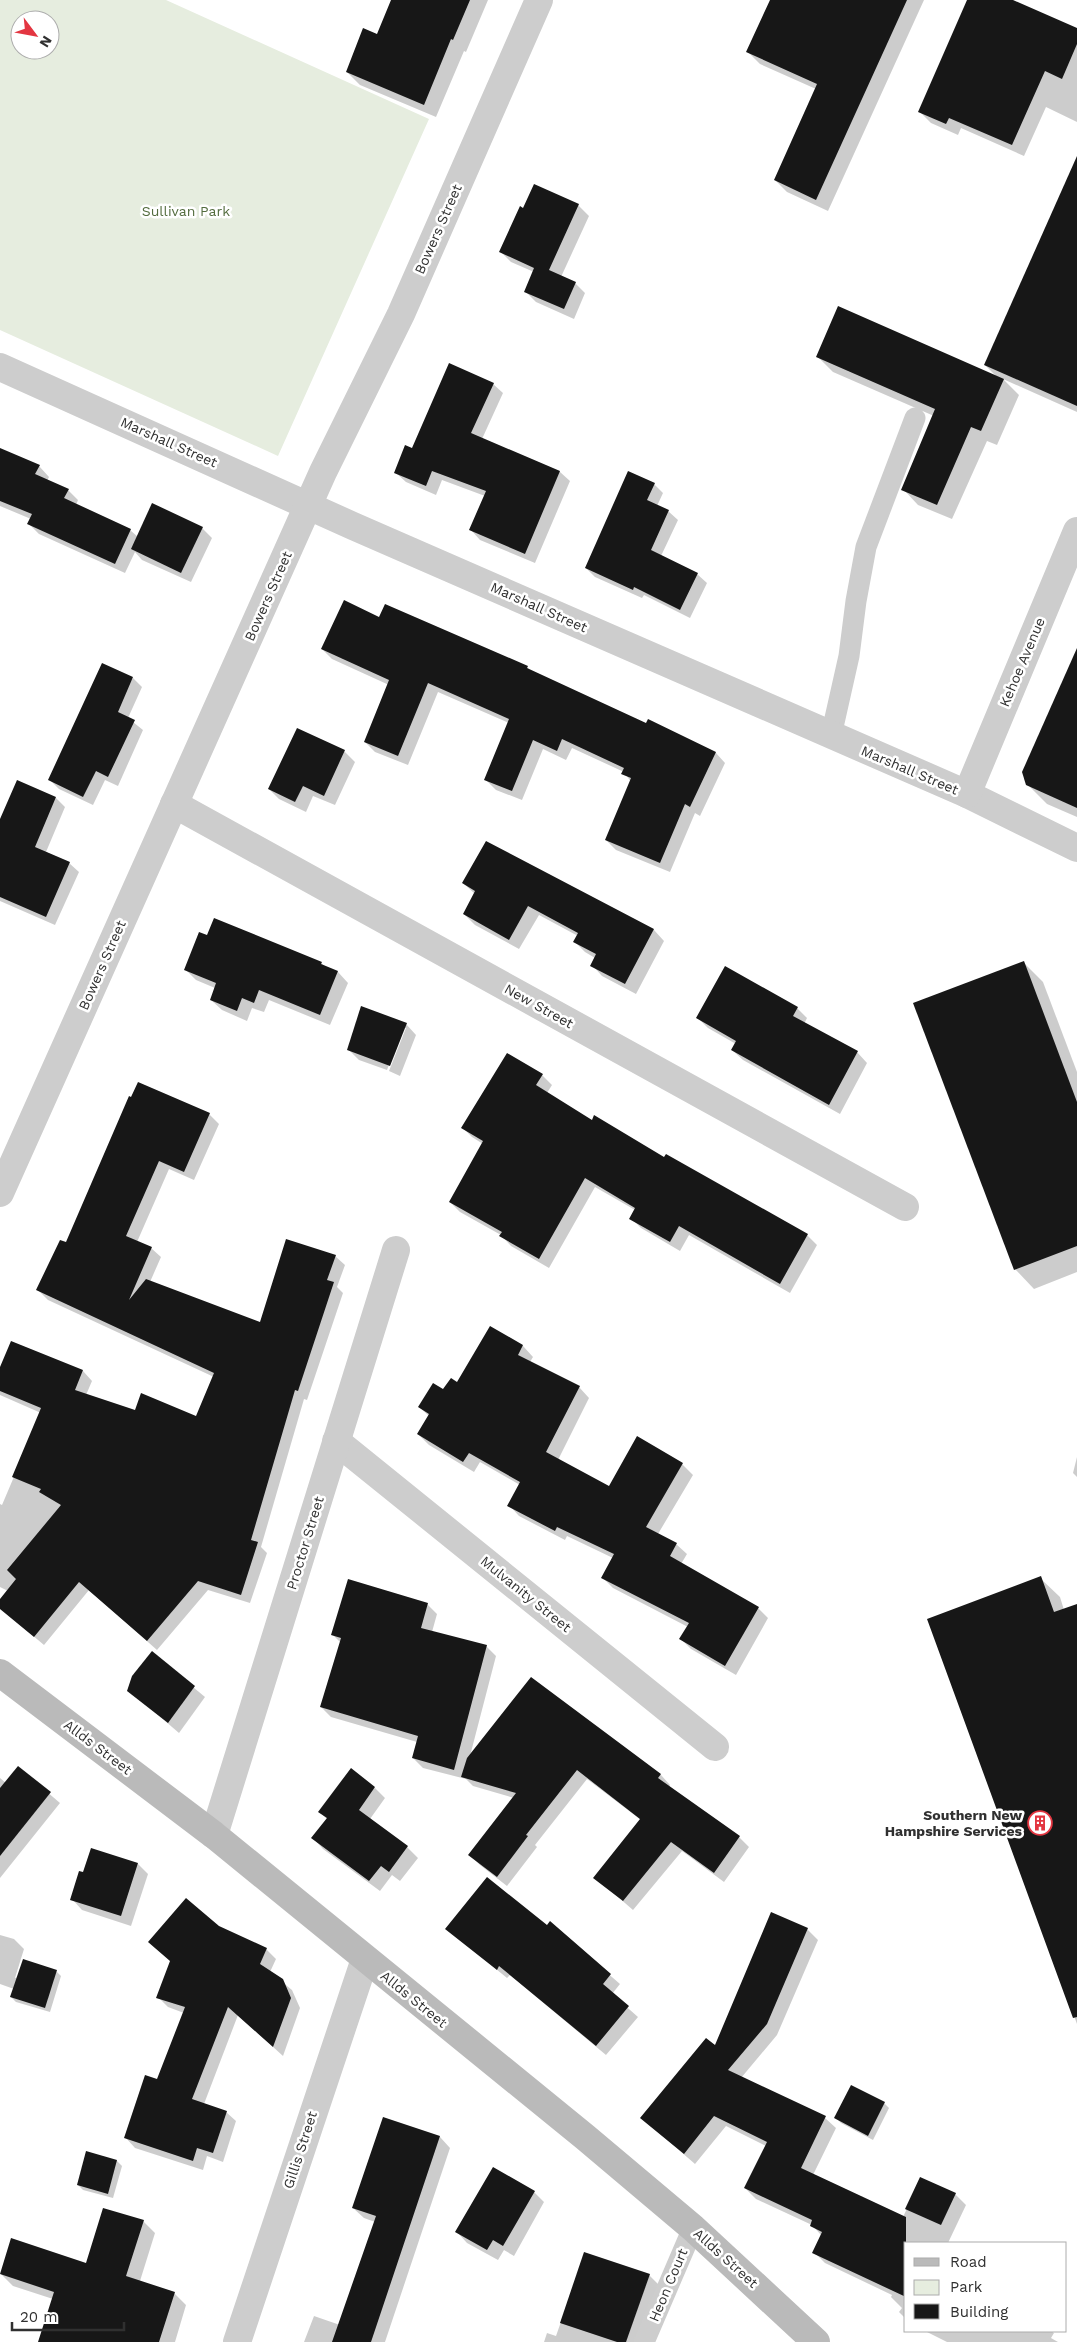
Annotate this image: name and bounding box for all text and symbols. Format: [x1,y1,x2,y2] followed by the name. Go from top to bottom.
[10,10,60,60] north arrow
[36,33,56,51] text: N
[411,182,465,276] street label: Bowers Street
[142,203,230,219] park label: Sullivan Park
[118,414,220,471] street label: Marshall Street
[241,549,295,643] street label: Bowers Street
[488,579,590,636] street label: Marshall Street
[996,615,1048,709] street label: Kehoe Avenue
[859,742,961,798] street label: Marshall Street
[75,918,129,1012] street label: Bowers Street
[502,980,576,1032] street label: New Street
[283,1494,327,1592] street label: Proctor Street
[478,1553,574,1635] street label: Mulvanity Street
[61,1716,135,1778] street label: Allds Street
[885,1807,1023,1839] place label: Southern New Hampshire Services
[1027,1810,1053,1836] building icon: Southern New Hampshire Services
[378,1967,451,2031] street label: Allds Street
[280,2109,320,2191] street label: Gillis Street
[691,2225,761,2291] street label: Allds Street
[904,2242,1067,2332] legend
[645,2246,691,2324] street label: Heon Court
[950,2253,987,2271] text: Road
[950,2278,983,2296] text: Park
[12,2300,125,2332] scale bar
[950,2303,1008,2321] text: Building
[20,2308,58,2326] text: 20 m

